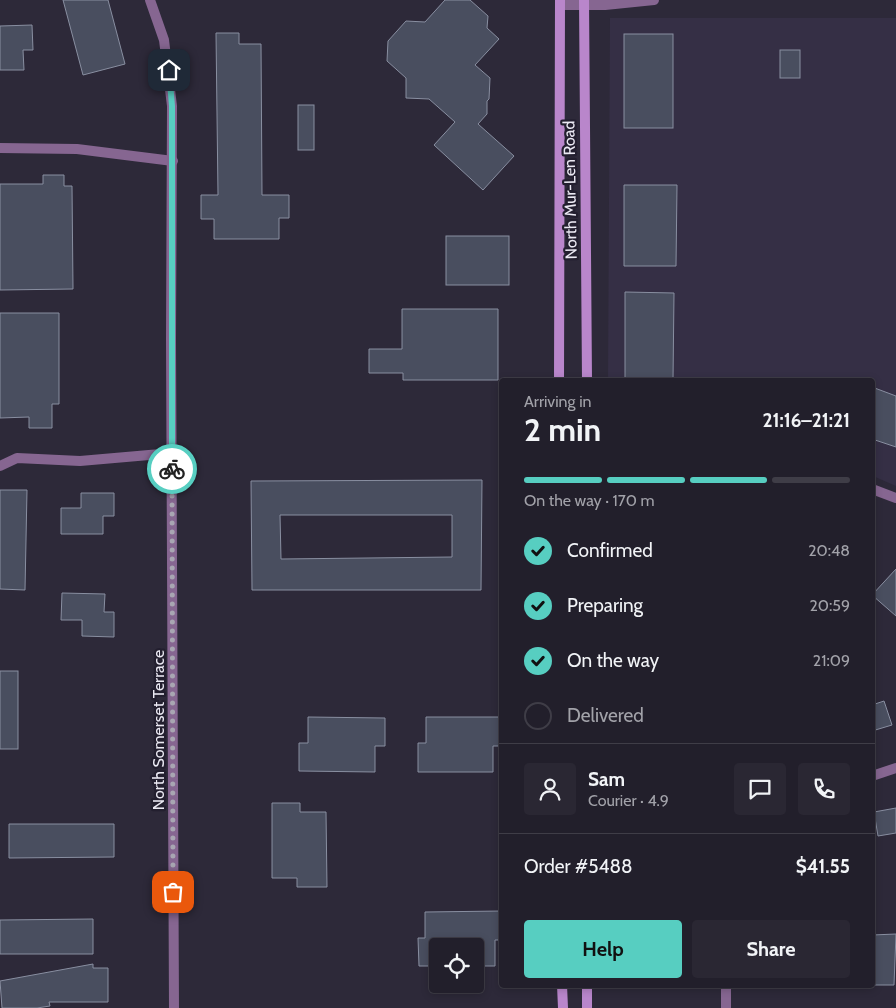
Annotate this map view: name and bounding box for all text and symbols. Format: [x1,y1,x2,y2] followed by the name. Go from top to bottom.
[148,49,190,91] pin
[155,56,183,84] icon: home
[559,121,581,259] street label: North Mur-Len Road
[524,392,591,411] text: Arriving in
[762,409,850,432] text: 21:16–21:21
[524,410,601,449] text: 2 min
[147,444,197,494] courier
[158,455,186,483] icon: bike
[524,491,655,510] text: On the way · 170 m
[524,537,552,565] icon: check
[567,539,653,562] text: Confirmed
[808,541,850,560] text: 20:48
[524,592,552,620] icon: check
[567,594,643,617] text: Preparing
[809,596,850,615] text: 20:59
[524,647,552,675] icon: check
[567,649,659,672] text: On the way
[149,650,168,810] street label: North Somerset Terrace
[813,651,850,670] text: 21:09
[567,704,644,727] text: Delivered
[524,763,576,815] button: person
[734,763,786,815] button: chat
[798,763,850,815] button: phone
[588,768,625,791] text: Sam
[588,791,669,810] text: Courier · 4.9
[524,855,632,878] text: Order #5488
[796,855,850,878] text: $41.55
[152,871,194,913] pin
[159,878,187,906] icon: bag
[524,920,682,978] button: Help
[692,920,850,978] button: Share
[429,938,484,993] map controls
[429,938,484,993] button: locate

